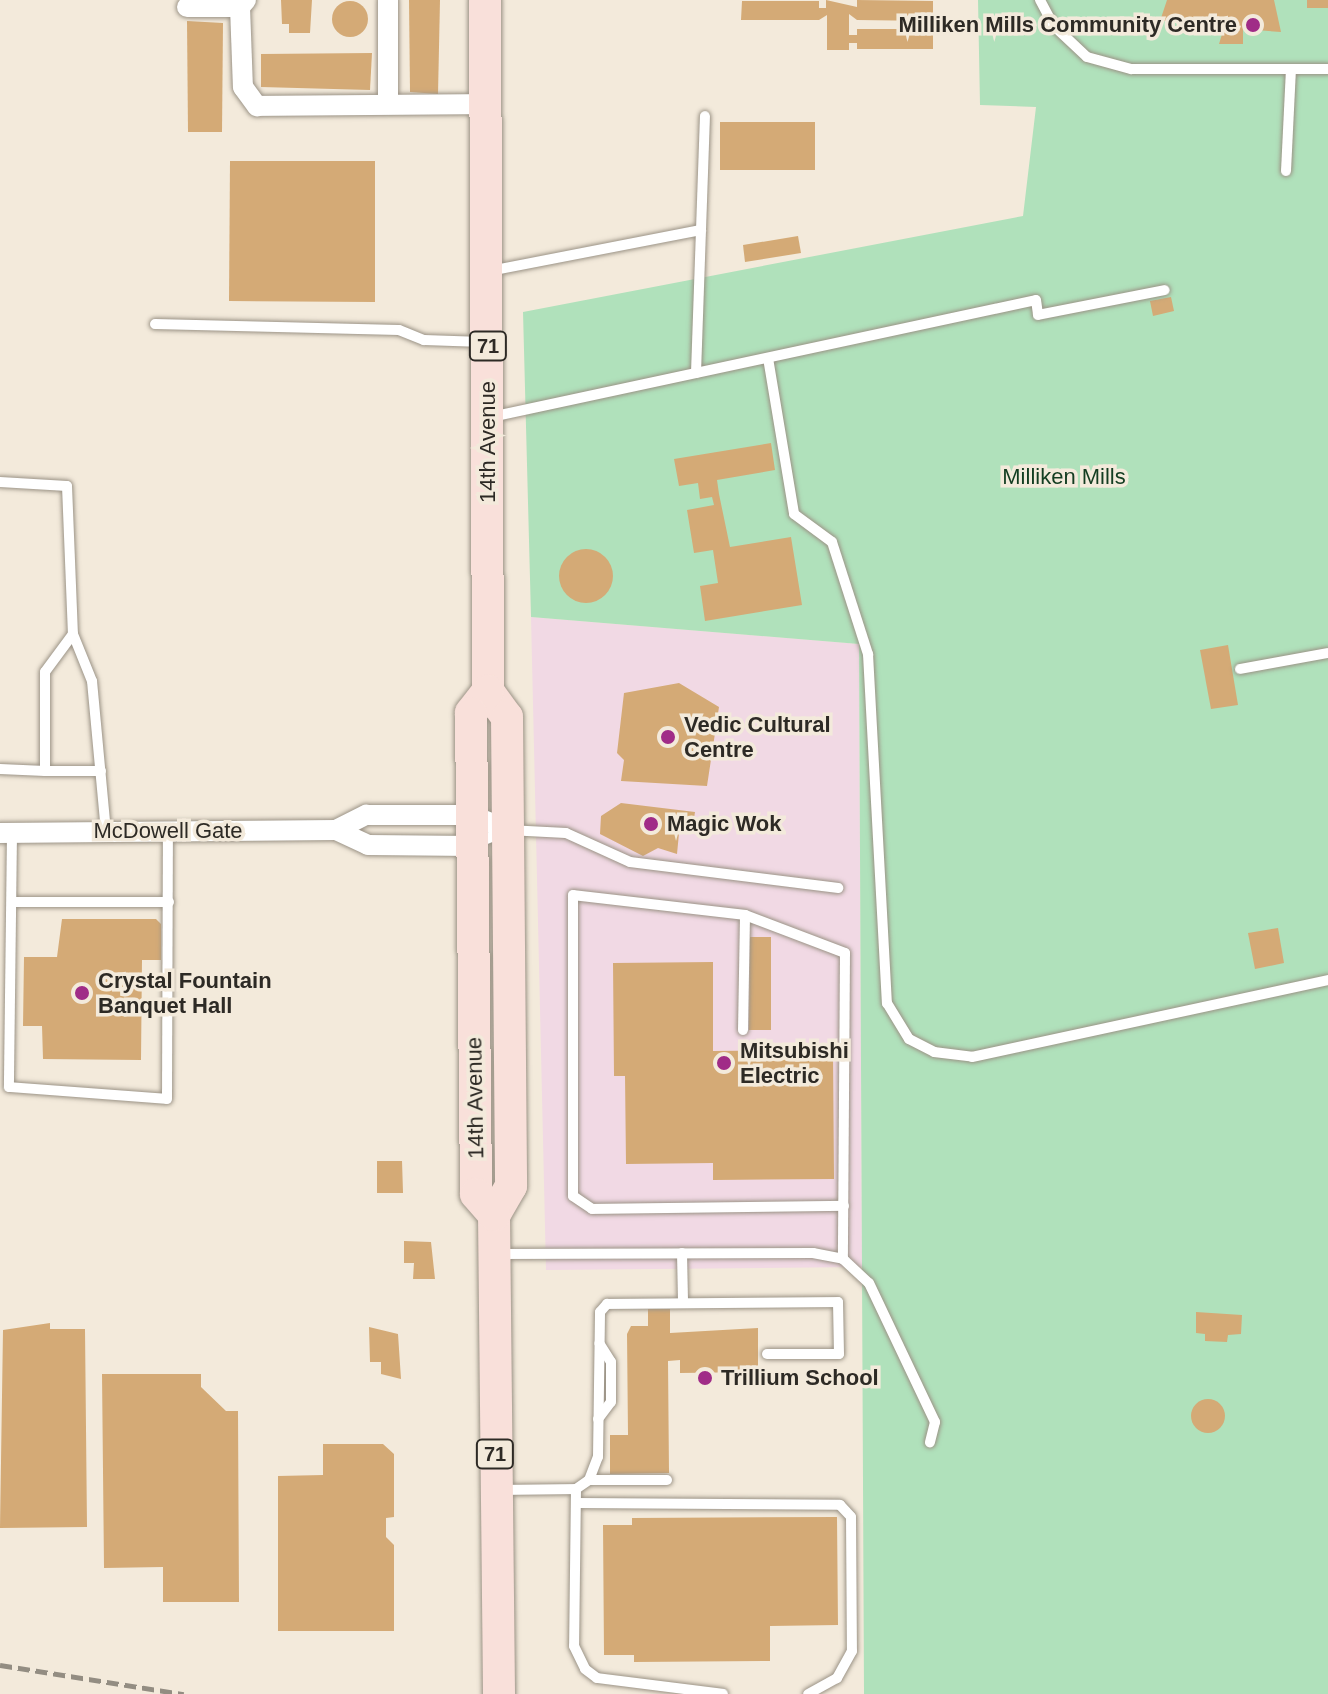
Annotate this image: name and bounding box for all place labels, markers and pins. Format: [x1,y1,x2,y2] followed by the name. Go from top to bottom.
[898,12,1237,38] place label: Milliken Mills Community Centre
[1244,16,1262,34] marker: Milliken Mills Community Centre
[684,711,831,762] place label: Vedic Cultural Centre
[659,728,677,746] marker: Vedic Cultural Centre
[667,811,782,837] place label: Magic Wok
[642,815,660,833] marker: Magic Wok
[98,967,272,1018] place label: Crystal Fountain Banquet Hall
[73,984,91,1002] marker: Crystal Fountain Banquet Hall
[740,1037,849,1088] place label: Mitsubishi Electric
[715,1054,733,1072] marker: Mitsubishi Electric
[721,1365,879,1391] place label: Trillium School
[696,1369,714,1387] marker: Trillium School

